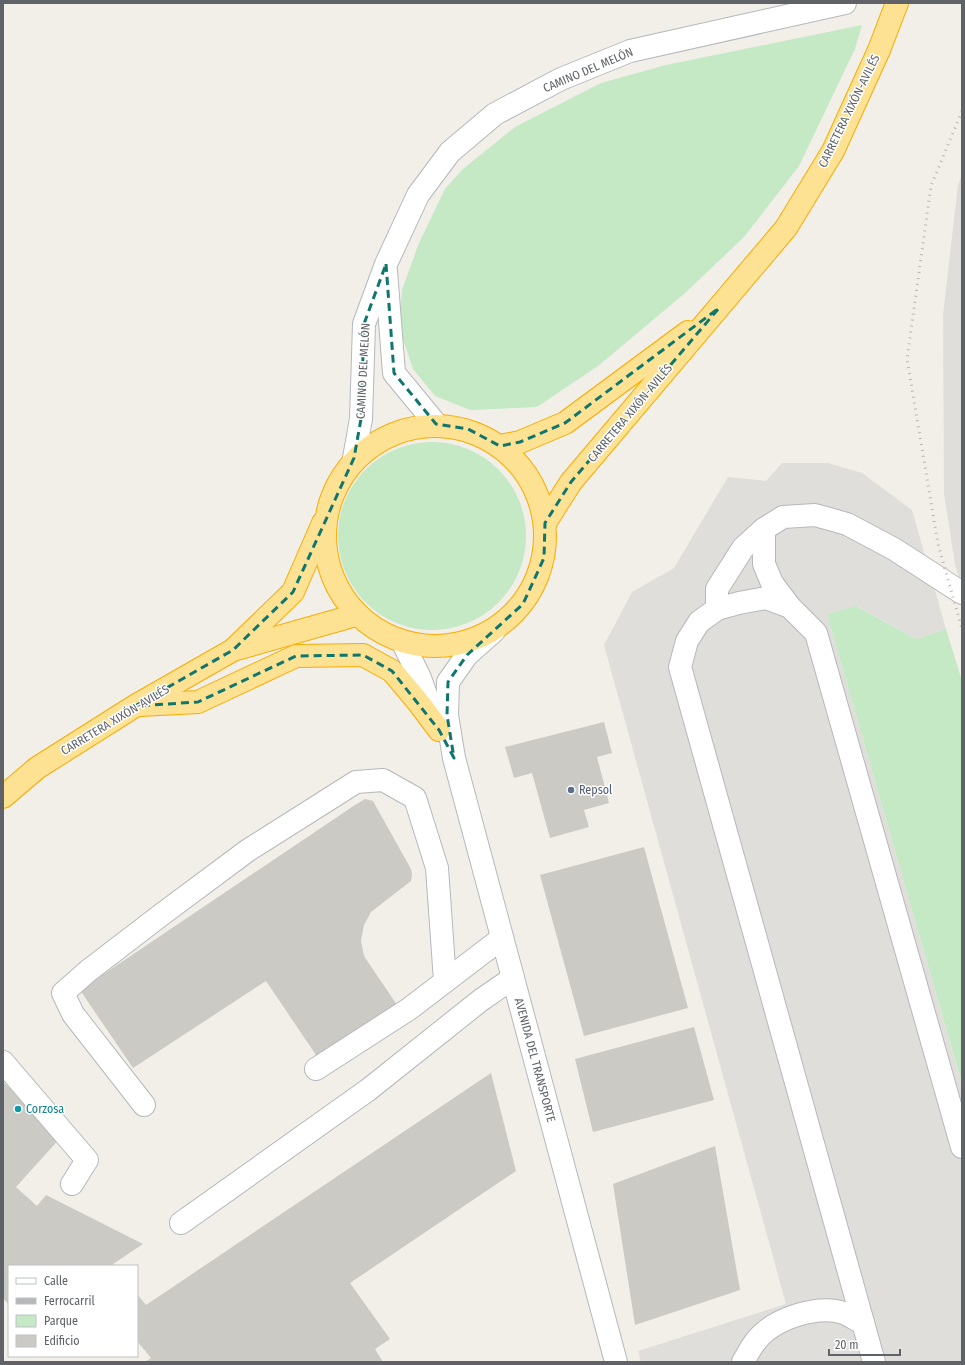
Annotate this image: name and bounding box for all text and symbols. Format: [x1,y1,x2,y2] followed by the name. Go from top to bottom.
[541,44,635,95] street label: CAMINO DEL MELÓN
[815,52,882,170] street label: CARRETERA XIXÓN-AVILÉS
[352,323,373,419] street label: CAMINO DEL MELÓN
[584,360,675,465] street label: CARRETERA XIXÓN-AVILÉS
[58,681,172,758] street label: CARRETERA XIXÓN-AVILÉS
[579,783,612,797] place label: Repsol
[566,785,576,795] marker: Repsol
[512,996,558,1124] street label: AVENIDA DEL TRANSPORTE
[26,1102,64,1116] place label: Corzosa
[13,1104,23,1114] marker: Corzosa
[8,1265,138,1357] legend
[44,1274,68,1288] text: Calle
[44,1294,95,1308] text: Ferrocarril
[44,1314,78,1328] text: Parque
[829,1331,900,1357] scale bar
[44,1334,80,1348] text: Edificio
[835,1338,859,1352] text: 20 m

